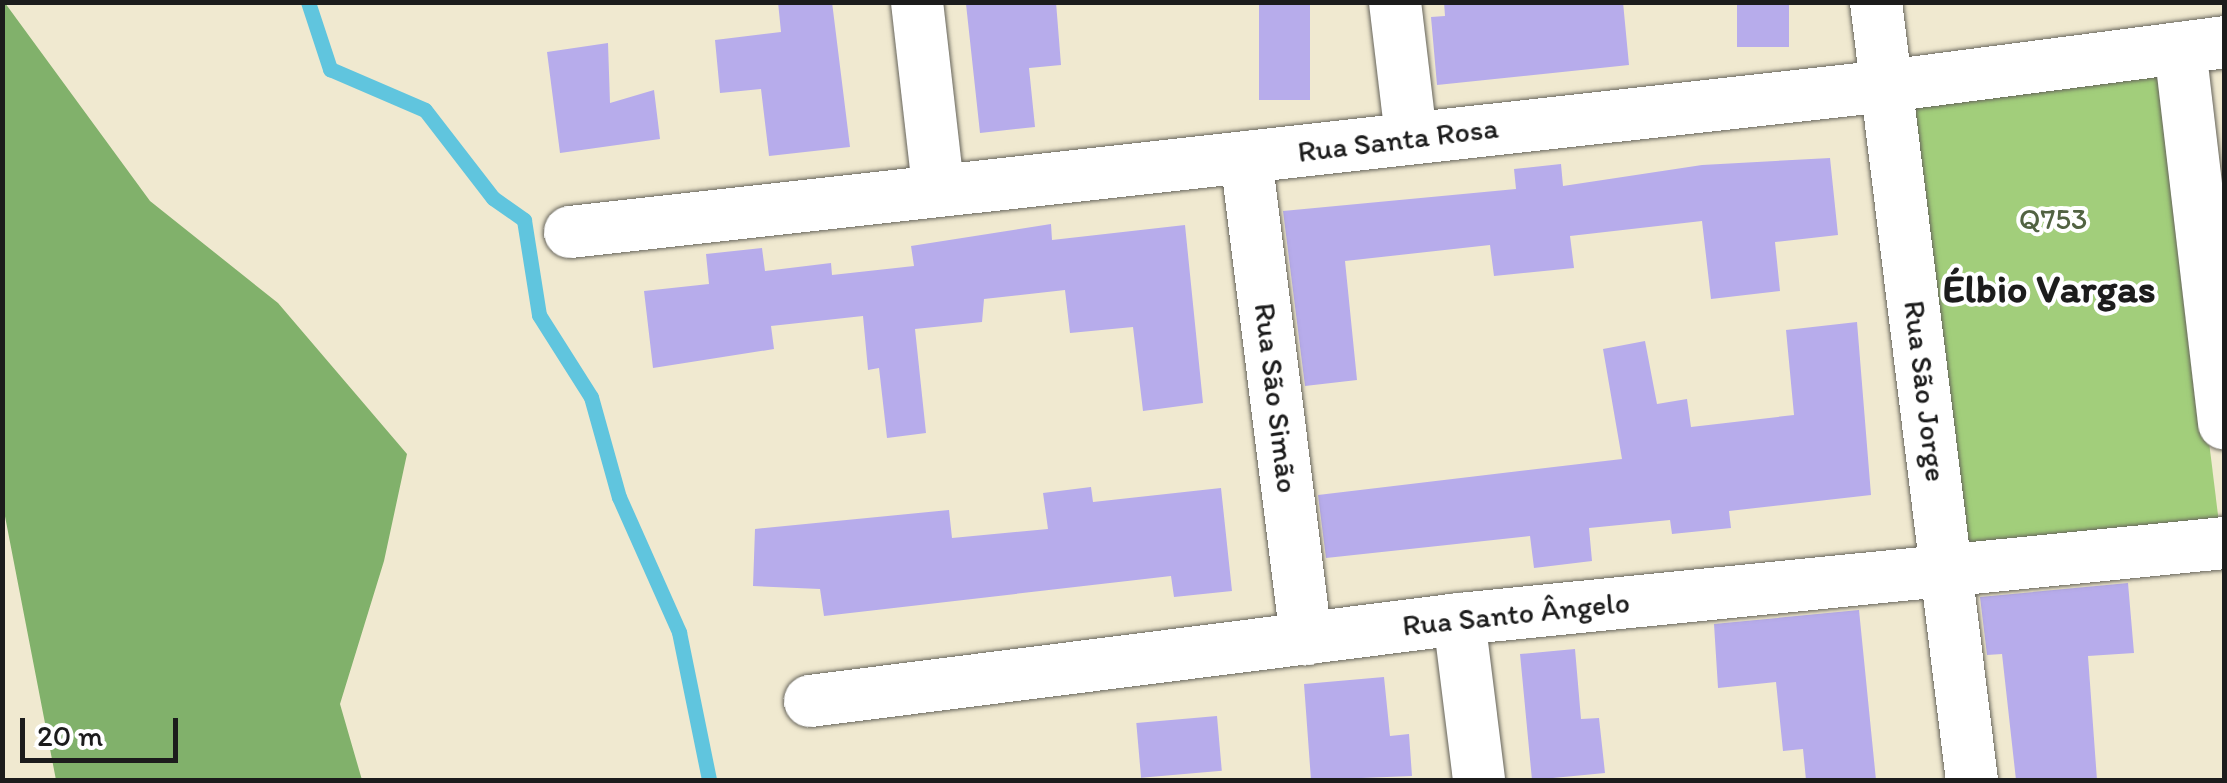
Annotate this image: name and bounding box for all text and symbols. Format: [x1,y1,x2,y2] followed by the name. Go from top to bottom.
[1297,110,1499,170] street label: Rua Santa Rosa
[2019,201,2087,237] park label: Q753
[1944,264,2154,312] district label: Élbio Vargas
[1896,299,1954,483] street label: Rua São Jorge
[1246,301,1306,495] street label: Rua São Simão
[1401,584,1631,644] street label: Rua Santo Ângelo
[25,698,182,760] scale bar
[37,717,103,754] text: 20 m

